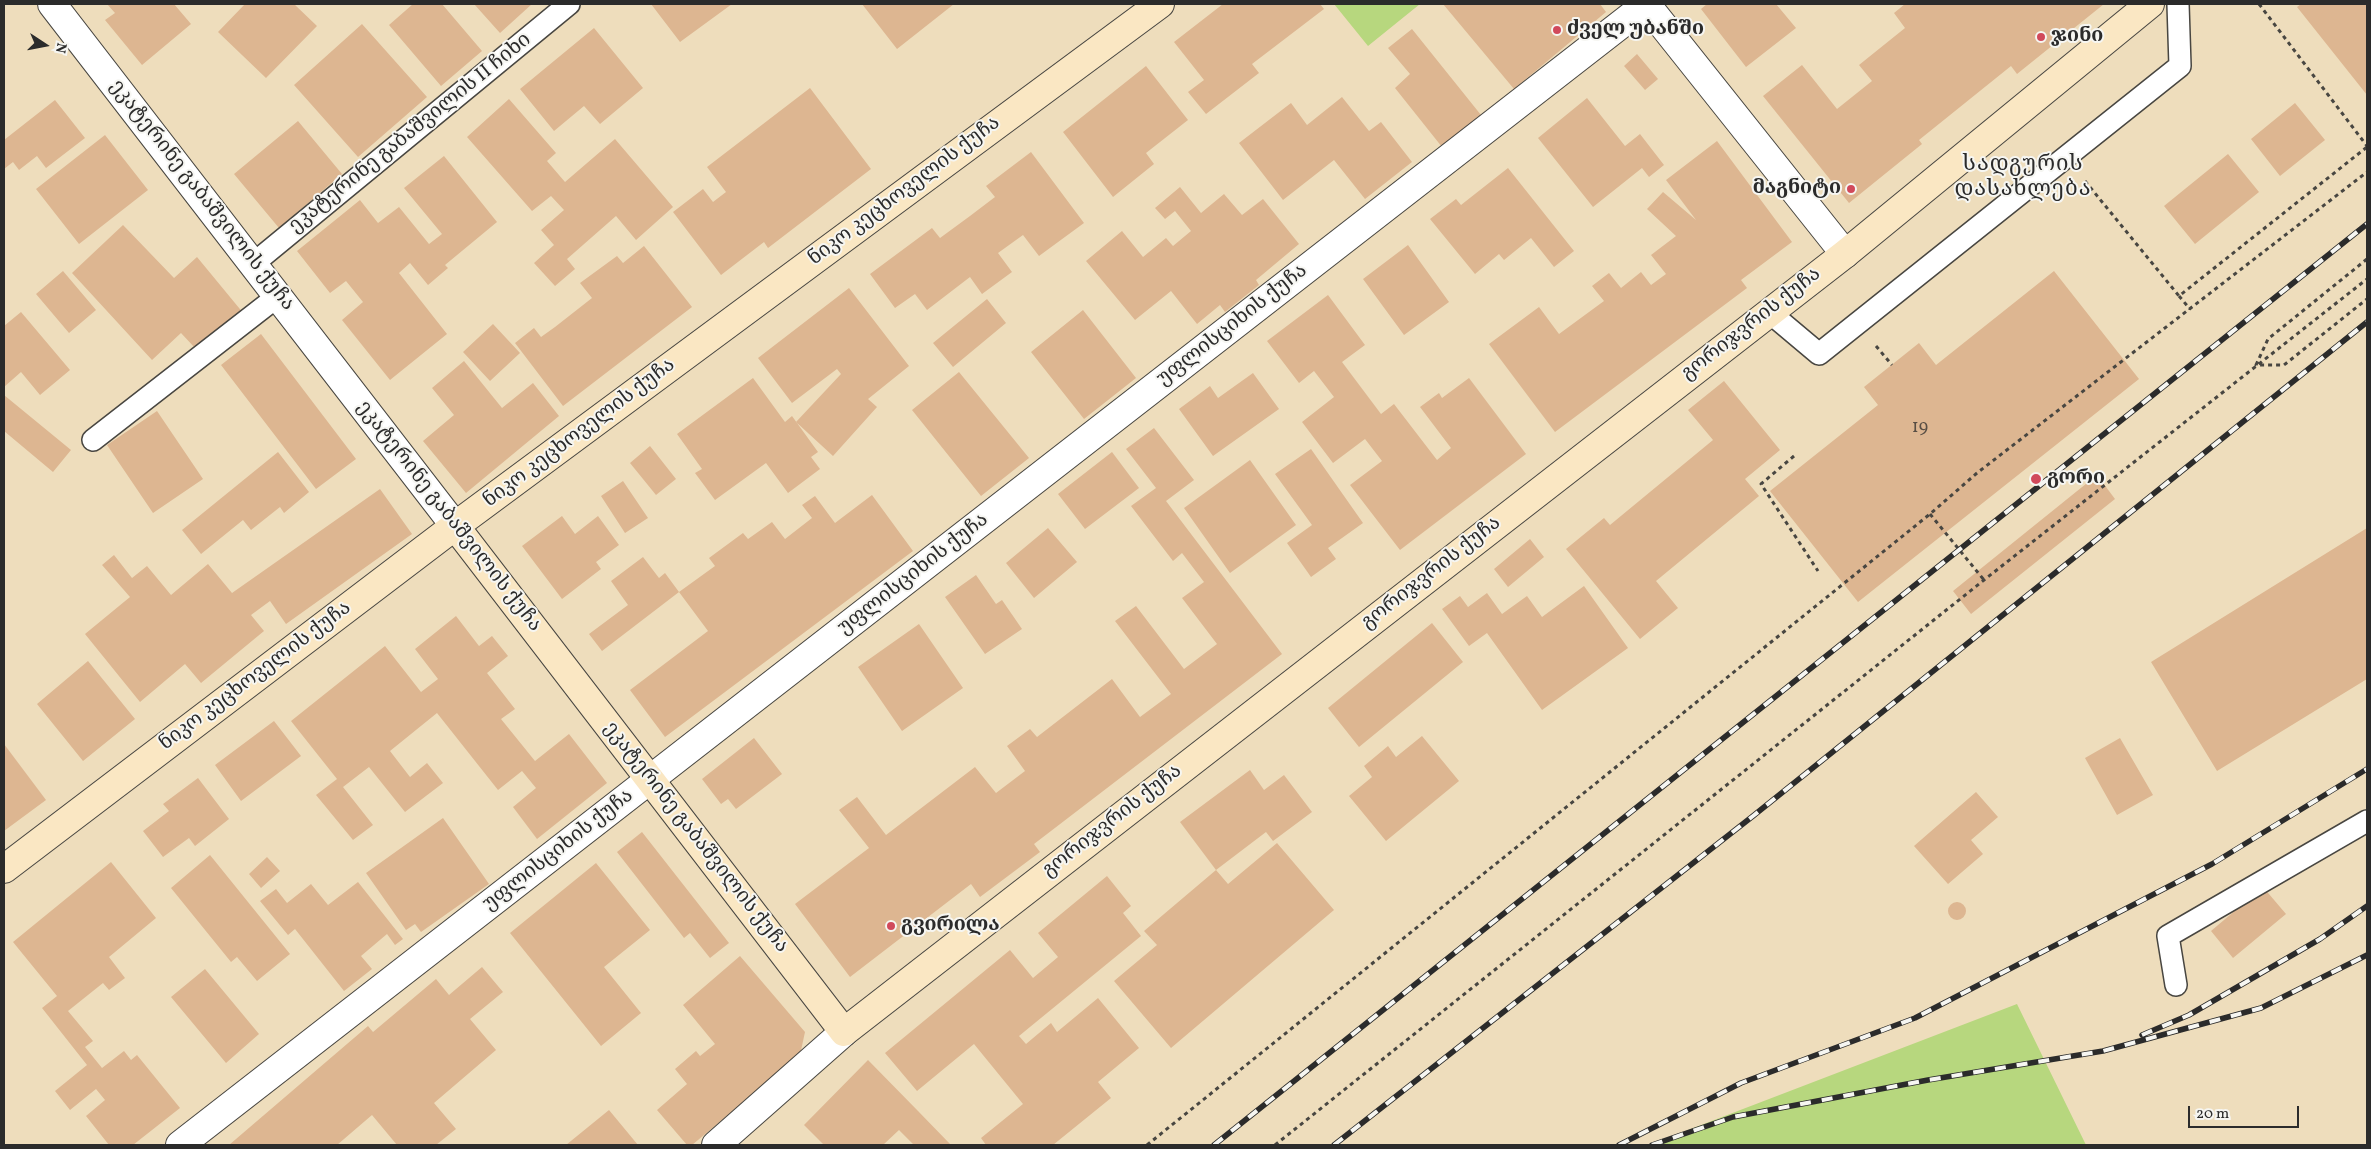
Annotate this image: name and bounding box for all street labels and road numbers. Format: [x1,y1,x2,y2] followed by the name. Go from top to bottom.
[285,29,537,239] street label: ეკატერინე გაბაშვილის II ჩიხი
[103,76,299,316] street label: ეკატერინე გაბაშვილის ქუჩა
[804,112,1006,272] street label: ნიკო კეცხოველის ქუჩა
[1153,260,1313,392] street label: უფლისციხის ქუჩა
[1678,263,1826,387] street label: გორიჯვრის ქუჩა
[479,354,681,514] street label: ნიკო კეცხოველის ქუჩა
[350,397,546,637] street label: ეკატერინე გაბაშვილის ქუჩა
[834,509,994,641] street label: უფლისციხის ქუჩა
[1358,512,1506,636] street label: გორიჯვრის ქუჩა
[155,597,357,757] street label: ნიკო კეცხოველის ქუჩა
[597,718,793,958] street label: ეკატერინე გაბაშვილის ქუჩა
[1039,760,1187,884] street label: გორიჯვრის ქუჩა
[479,785,639,917] street label: უფლისციხის ქუჩა

